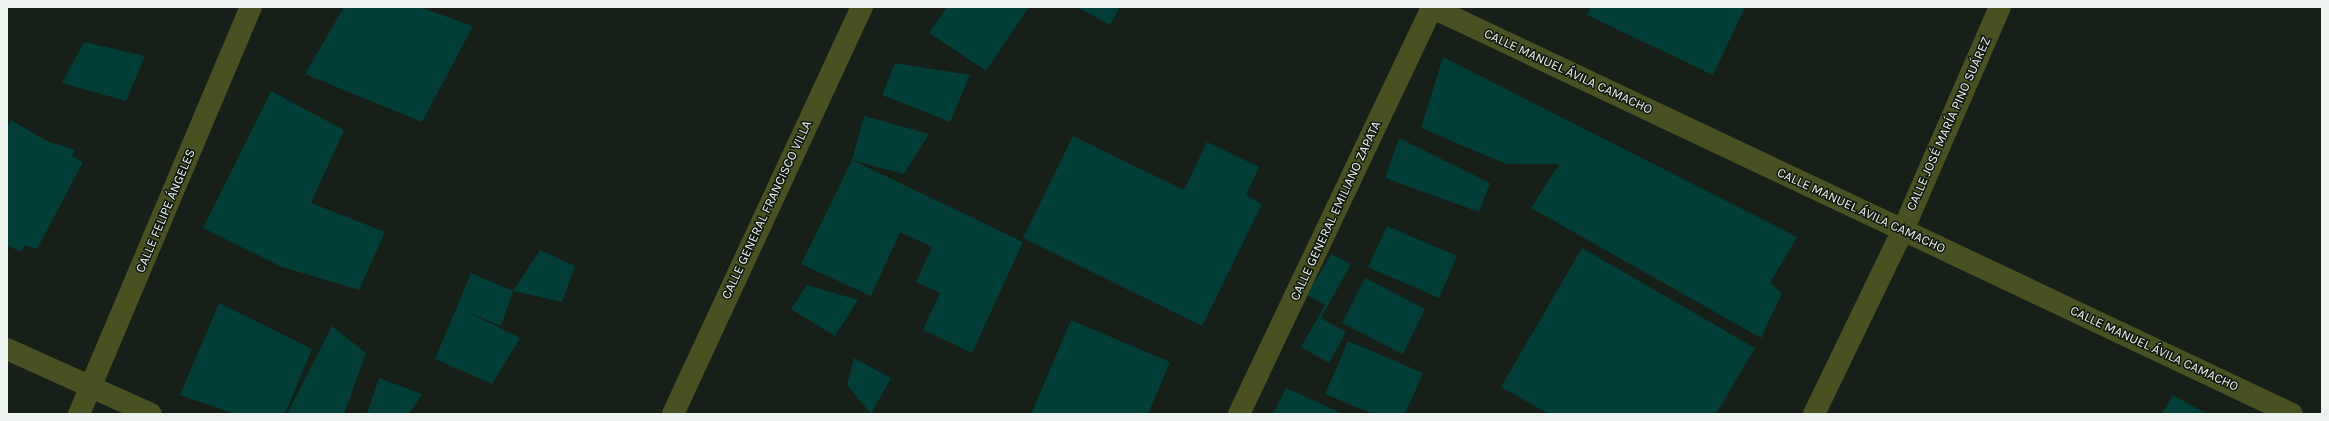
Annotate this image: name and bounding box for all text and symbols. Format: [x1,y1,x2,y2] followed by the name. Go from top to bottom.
[1481,26,1655,118] street label: CALLE MANUEL ÁVILA CAMACHO
[1904,35,1994,213] street label: CALLE JOSÉ MARÍA PINO SUÁREZ
[719,118,815,302] street label: CALLE GENERAL FRANCISCO VILLA
[1287,119,1385,303] street label: CALLE GENERAL EMILIANO ZAPATA
[133,147,199,275] street label: CALLE FELIPE ÁNGELES
[1774,165,1948,257] street label: CALLE MANUEL ÁVILA CAMACHO
[2067,303,2241,395] street label: CALLE MANUEL ÁVILA CAMACHO

